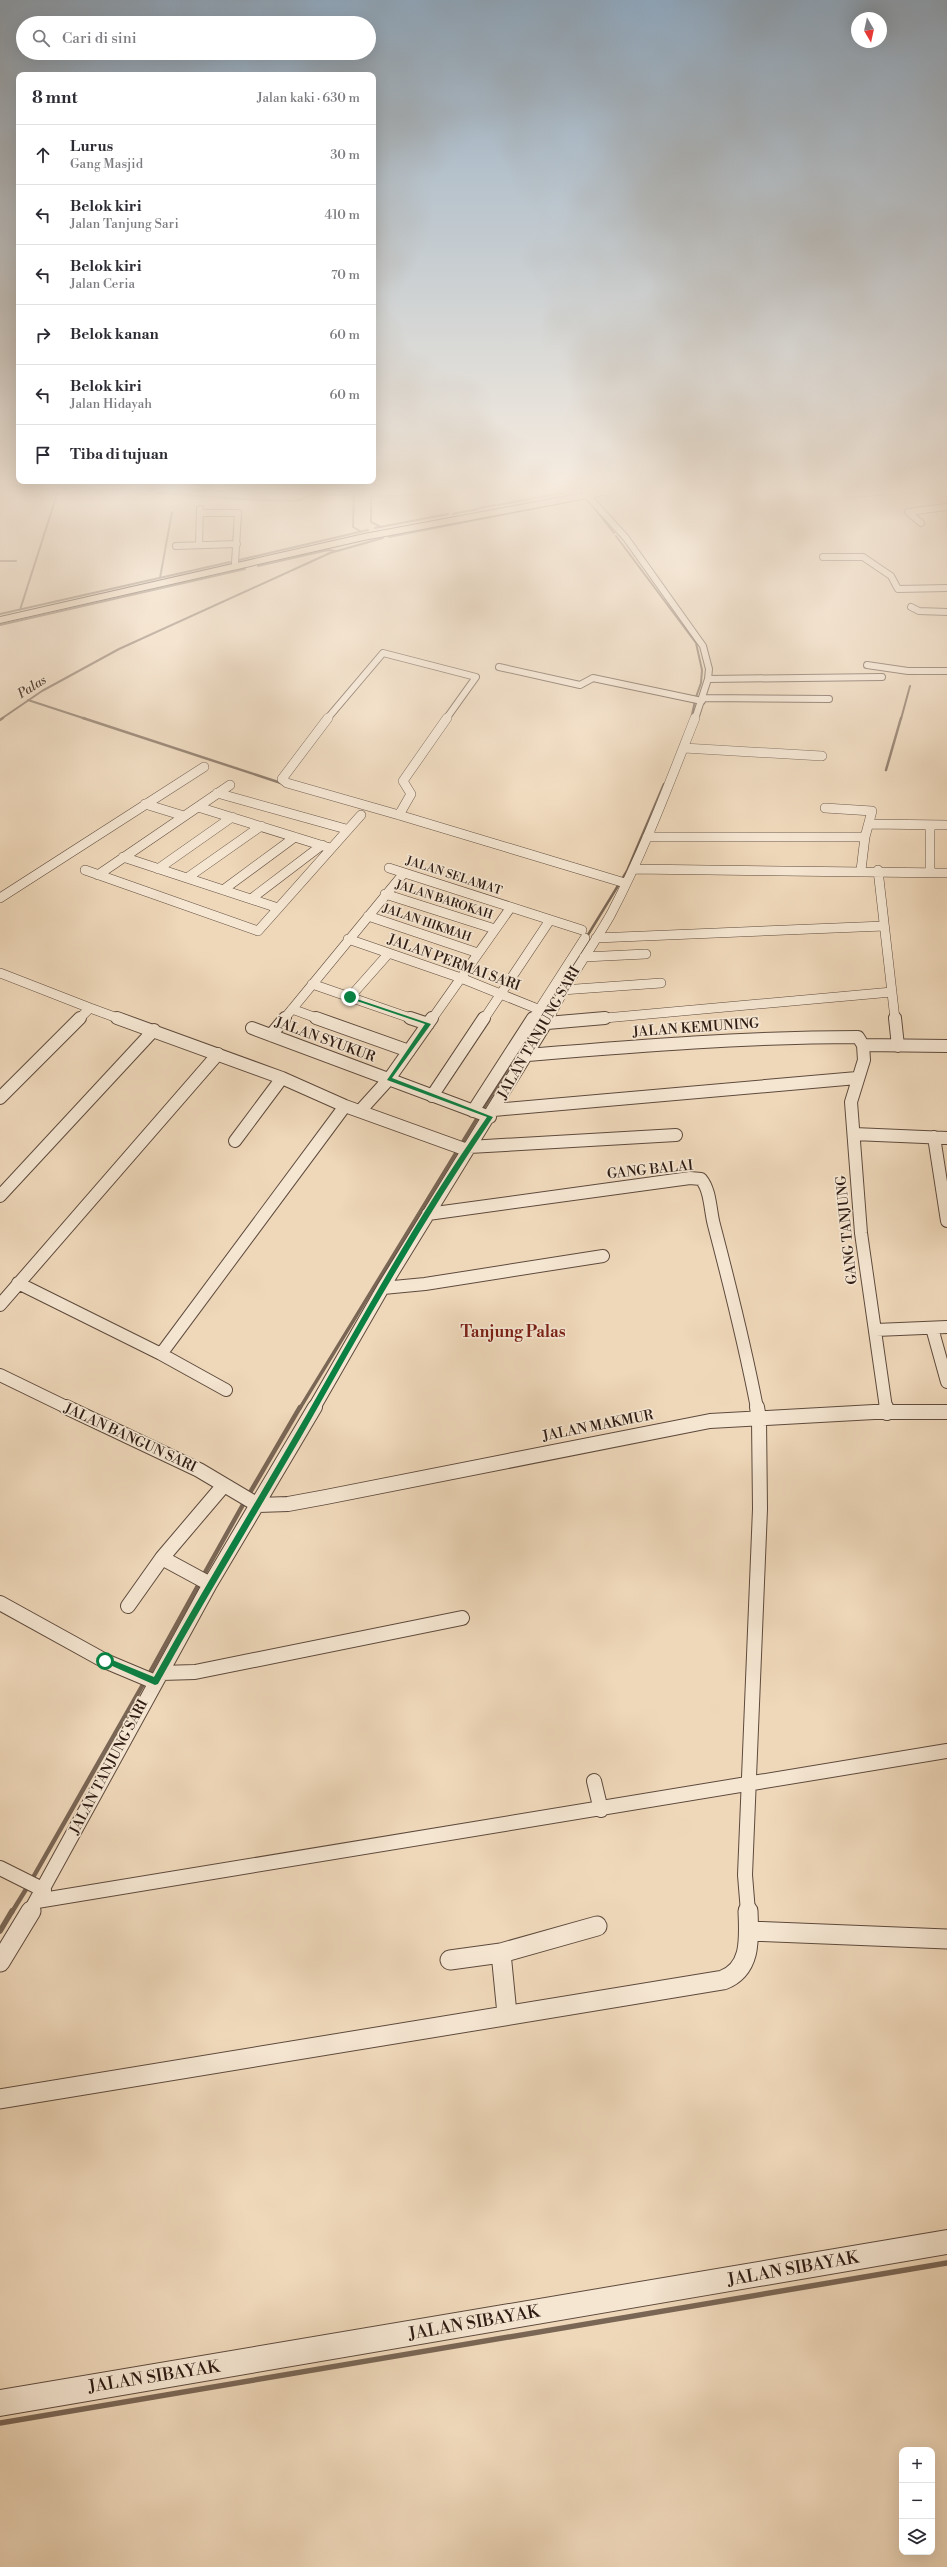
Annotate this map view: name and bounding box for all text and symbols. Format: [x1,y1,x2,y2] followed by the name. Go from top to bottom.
[851,12,887,48] north arrow
[16,16,376,60] search box
[30,27,52,49] icon: search
[62,29,137,48] text: Cari di sini
[32,87,77,109] text: 8 mnt
[257,90,360,106] text: Jalan kaki · 630 m
[70,137,113,156] text: Lurus
[32,144,54,166] icon: ahead
[330,147,360,163] text: 30 m
[70,156,143,172] text: Gang Masjid
[70,197,141,216] text: Belok kiri
[32,204,54,226] icon: left
[324,207,360,223] text: 410 m
[70,216,179,232] text: Jalan Tanjung Sari
[70,257,141,276] text: Belok kiri
[32,264,54,286] icon: left
[331,267,360,283] text: 70 m
[70,276,135,292] text: Jalan Ceria
[32,324,54,346] icon: right
[70,325,159,344] text: Belok kanan
[329,327,360,343] text: 60 m
[70,377,141,396] text: Belok kiri
[32,384,54,406] icon: left
[329,387,360,403] text: 60 m
[70,396,152,412] text: Jalan Hidayah
[32,444,54,466] icon: arrive
[70,445,168,464] text: Tiba di tujuan
[14,672,49,702] water label: Palas
[403,853,504,899] street label: JALAN SELAMAT
[393,877,495,923] street label: JALAN BAROKAH
[380,900,474,945] street label: JALAN HIKMAH
[384,930,523,996] street label: JALAN PERMAI SARI
[493,963,585,1103] street label: JALAN TANJUNG SARI
[341,988,359,1006] route end
[272,1013,378,1067] street label: JALAN SYUKUR
[631,1015,761,1041] street label: JALAN KEMUNING
[606,1156,695,1183] street label: GANG BALAI
[832,1174,862,1285] street label: GANG TANJUNG
[460,1322,566,1342] district label: Tanjung Palas
[60,1399,200,1477] street label: JALAN BANGUN SARI
[540,1406,655,1446] street label: JALAN MAKMUR
[96,1652,114,1670] route start
[65,1696,153,1838] street label: JALAN TANJUNG SARI
[725,2246,862,2292] street label: JALAN SIBAYAK
[406,2300,543,2346] street label: JALAN SIBAYAK
[86,2356,223,2398] street label: JALAN SIBAYAK
[899,2447,935,2555] map controls
[899,2447,935,2483] button: +
[899,2483,935,2519] button: −
[899,2519,935,2555] button: layers

